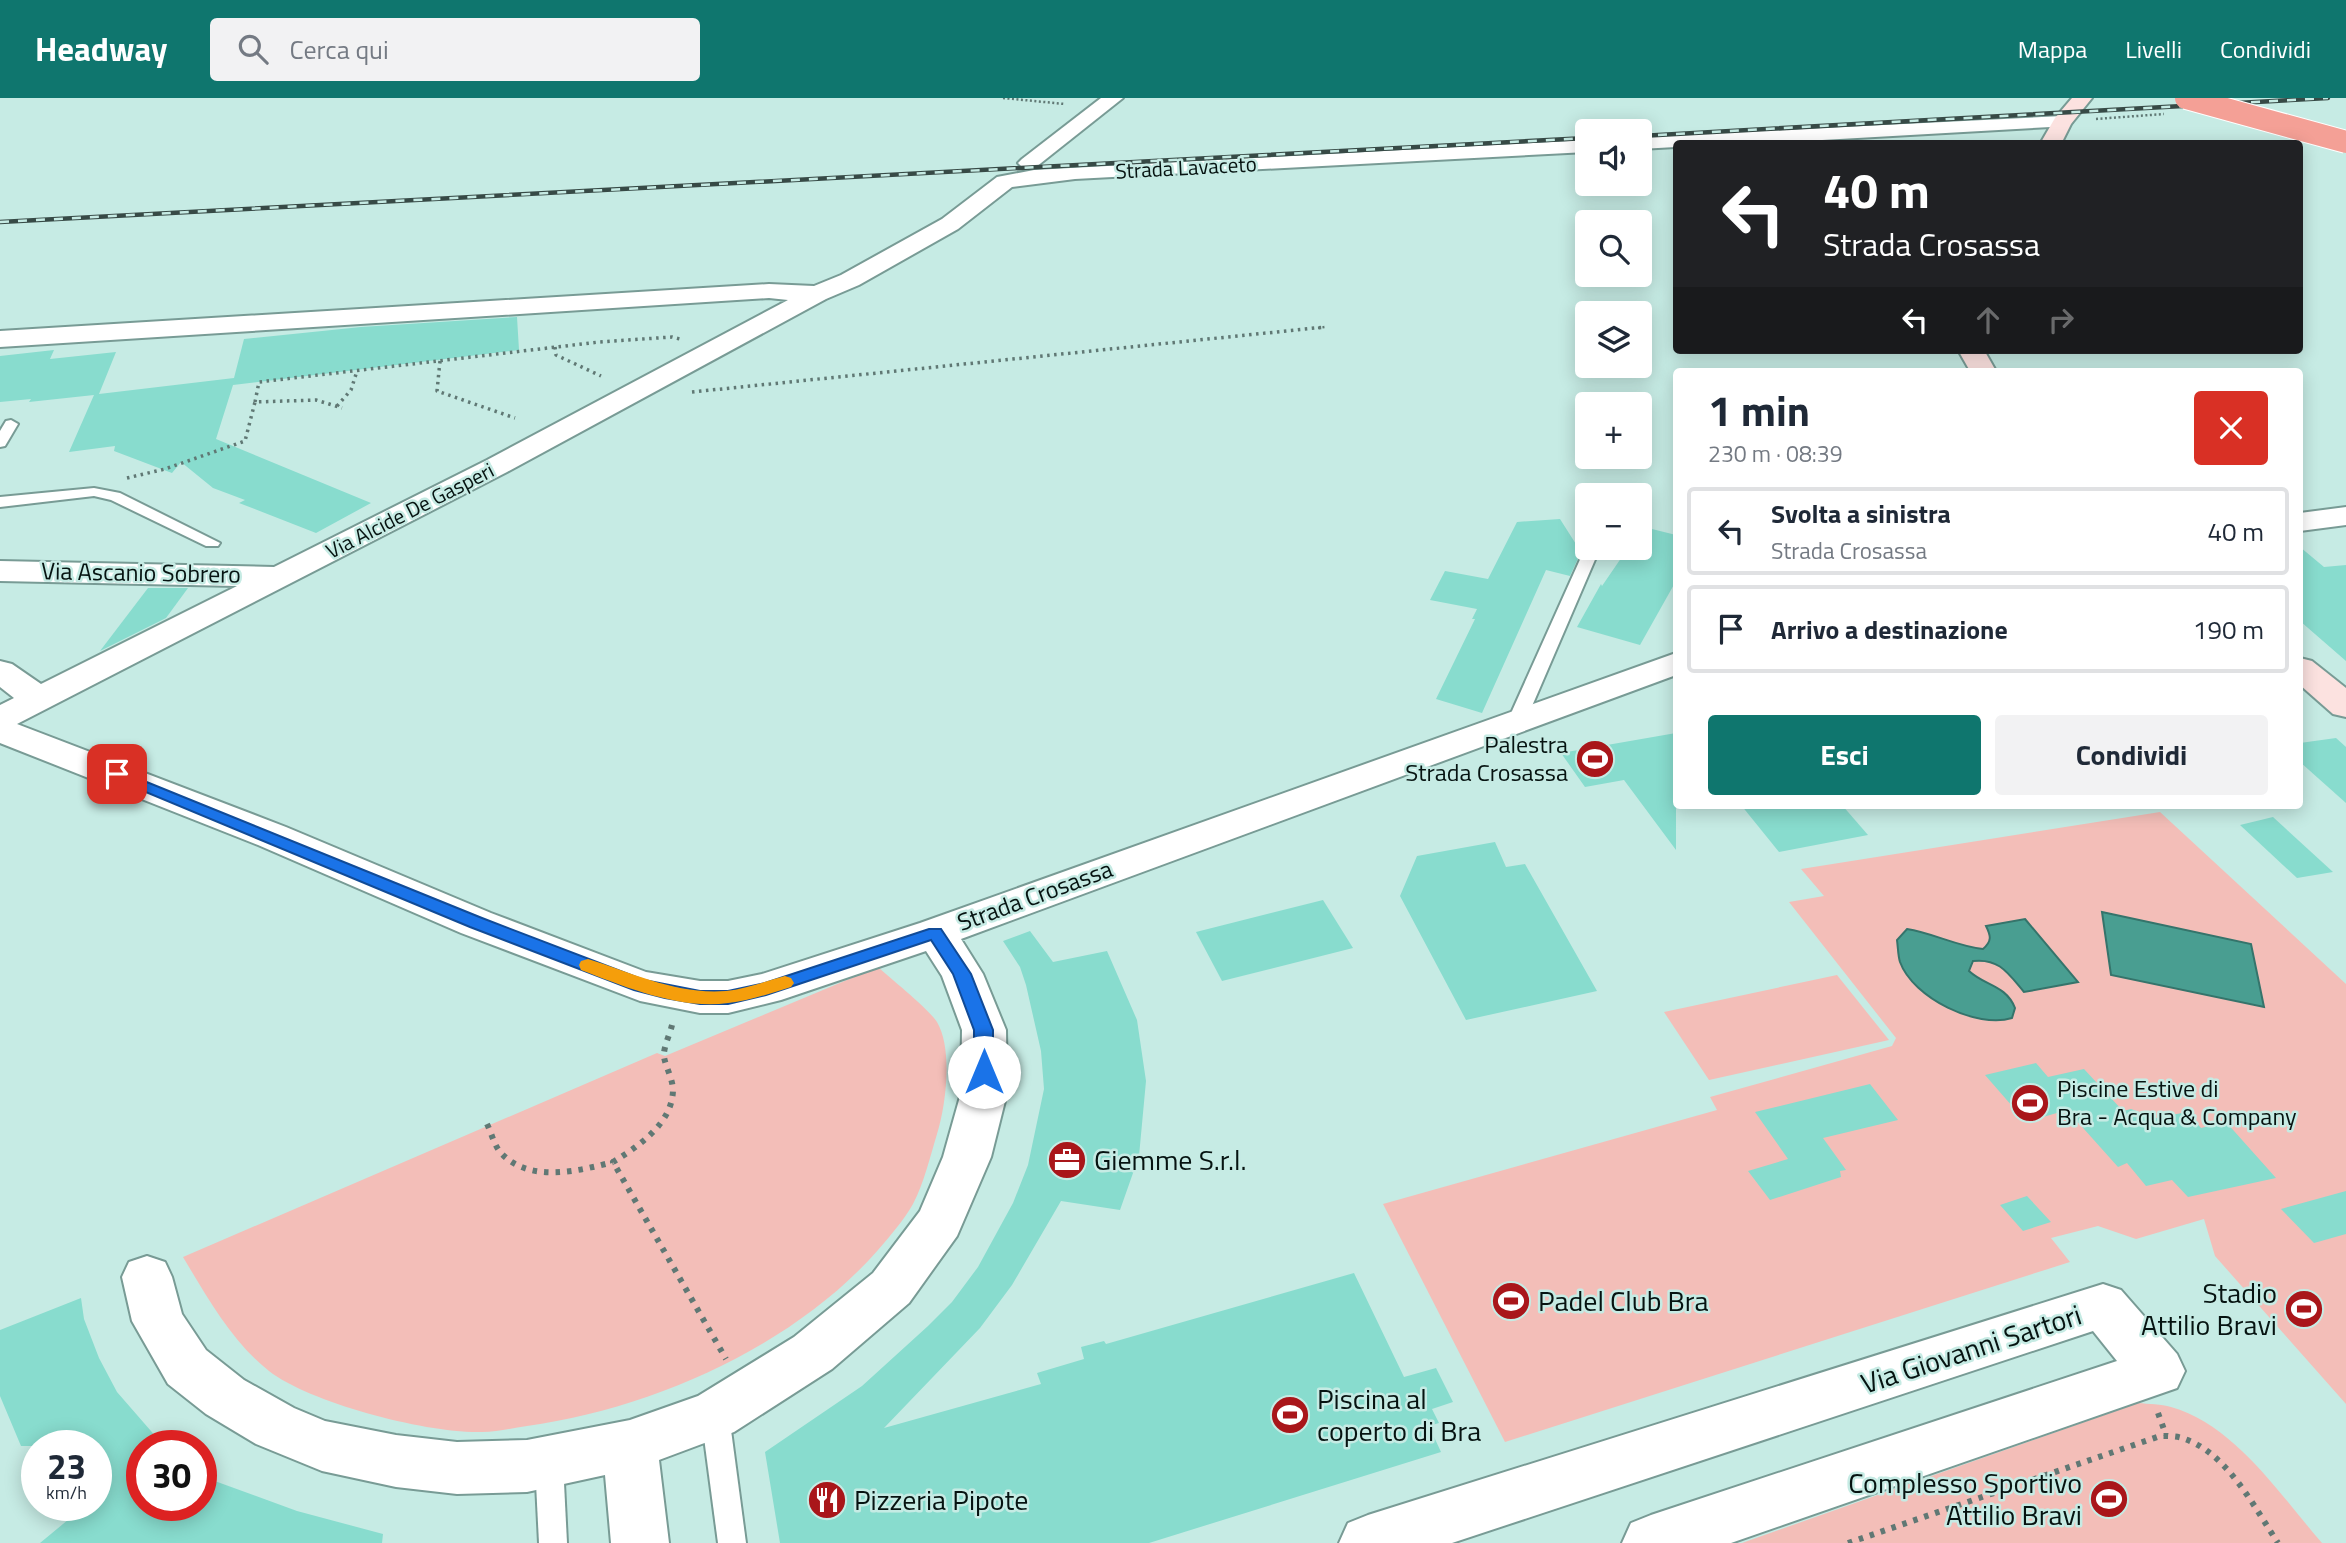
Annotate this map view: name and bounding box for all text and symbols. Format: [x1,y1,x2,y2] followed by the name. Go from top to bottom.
[210,18,700,81] search box
[35,24,168,74] text: Headway
[234,30,272,68] icon: search
[290,30,389,69] text: Cerca qui
[2018,31,2087,67] text: Mappa
[2125,31,2182,67] text: Livelli
[2220,31,2311,67] text: Condividi
[1575,119,1652,560] map controls
[1575,119,1652,196] button: sound
[1114,147,1257,187] street label: Strada Lavaceto
[1823,152,1930,227] text: 40 m
[1708,168,1799,259] icon: left
[1575,210,1652,287] button: search
[1823,220,2040,268] text: Strada Crosassa
[1575,301,1652,378] button: layers
[1896,301,1934,339] icon: left
[1969,301,2007,339] icon: ahead
[2042,301,2080,339] icon: right
[1708,378,1810,442] text: 1 min
[2194,391,2268,465] button: close
[1575,392,1652,469] button: +
[1708,436,1843,471] text: 230 m · 08:39
[320,454,499,566] street label: Via Alcide De Gasperi
[1575,483,1652,560] button: −
[1771,494,1951,533] text: Svolta a sinistra
[1712,512,1750,550] icon: left
[2207,512,2264,551] text: 40 m
[1771,533,1927,568] text: Strada Crosassa
[41,552,241,592] street label: Via Ascanio Sobrero
[1712,610,1750,648] icon: arrive
[1771,610,2008,649] text: Arrivo a destinazione
[2193,610,2264,649] text: 190 m
[1708,715,1981,795] button: Esci
[1995,715,2268,795] button: Condividi
[1405,726,1568,790] place label: Palestra Strada Crosassa
[1574,738,1616,780] sports icon: Palestra Strada Crosassa
[87,744,147,804] pin
[98,755,136,793] icon: arrive
[952,850,1117,940] street label: Strada Crosassa
[947,1035,1021,1109] position arrow
[2057,1070,2297,1134] place label: Piscine Estive di Bra - Acqua & Company
[2009,1082,2051,1124] sports icon: Piscine Estive di Bra - Acqua & Company
[1094,1138,1247,1181] place label: Giemme S.r.l.
[1046,1139,1088,1181] office icon: Giemme S.r.l.
[2141,1271,2277,1346] place label: Stadio Attilio Bravi
[1538,1279,1709,1322] place label: Padel Club Bra
[1490,1280,1532,1322] sports icon: Padel Club Bra
[2283,1288,2325,1330] sports icon: Stadio Attilio Bravi
[1855,1293,2087,1404] street label: Via Giovanni Sartori
[1317,1377,1481,1452] place label: Piscina al coperto di Bra
[1269,1394,1311,1436] sports icon: Piscina al coperto di Bra
[126,1430,217,1521] speed limit sign: 30
[47,1439,86,1493] text: 23
[1848,1461,2082,1536] place label: Complesso Sportivo Attilio Bravi
[854,1478,1028,1521] place label: Pizzeria Pipote
[2088,1478,2130,1520] sports icon: Complesso Sportivo Attilio Bravi
[46,1479,87,1506] text: km/h
[806,1479,848,1521] restaurant icon: Pizzeria Pipote

